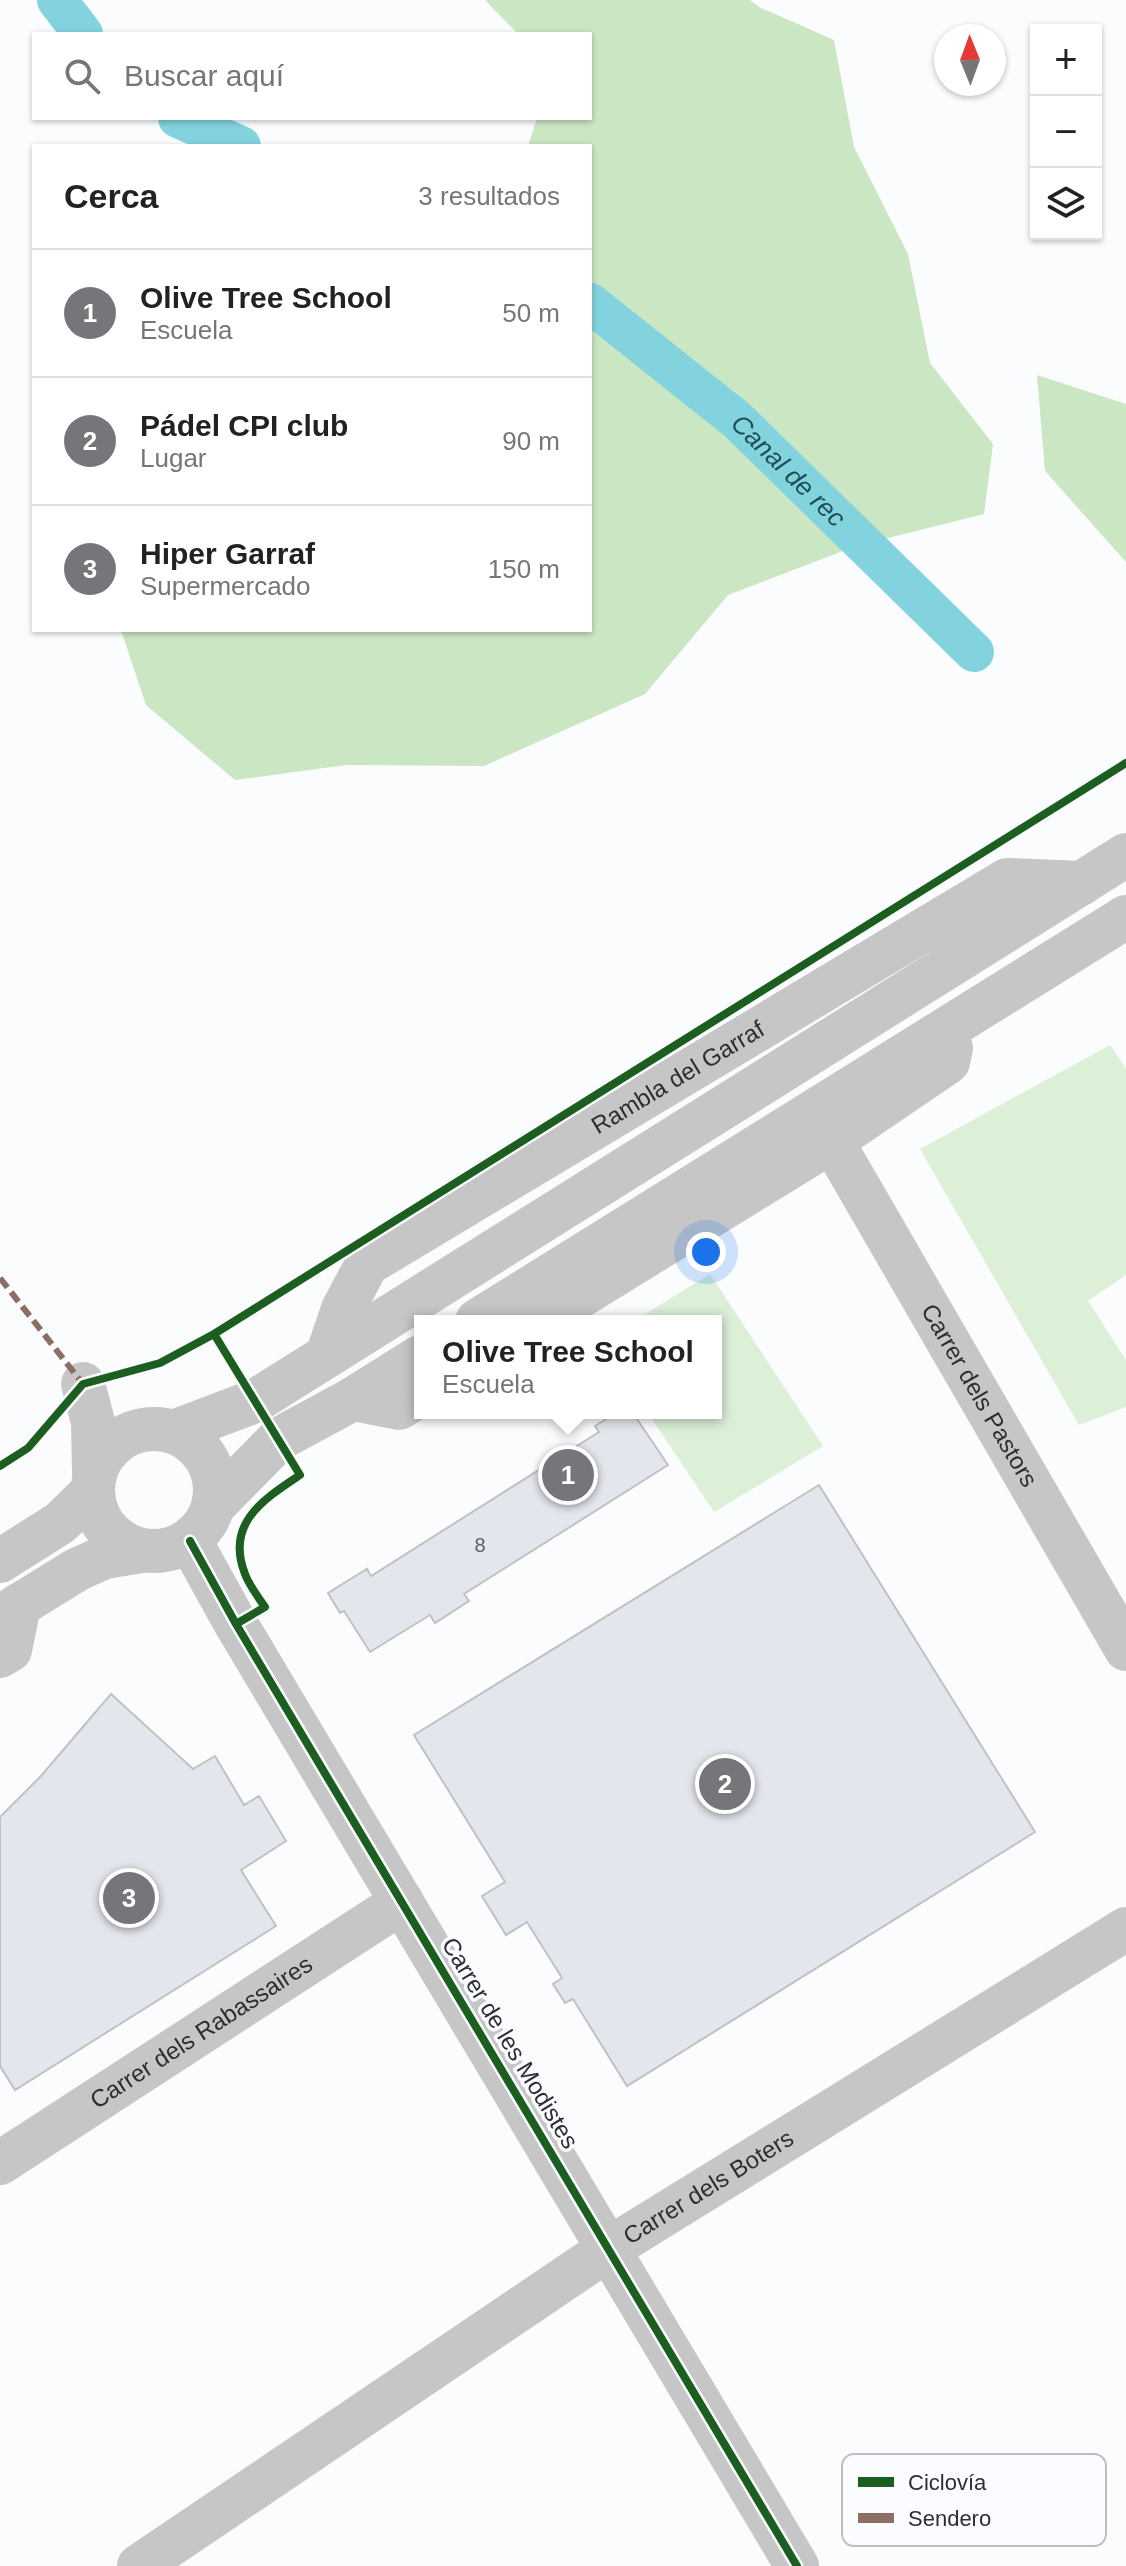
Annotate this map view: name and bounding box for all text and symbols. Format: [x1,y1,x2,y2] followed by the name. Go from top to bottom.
[934,24,1006,96] north arrow
[1030,24,1102,240] map controls
[1030,24,1102,96] button: +
[32,32,592,120] search box
[60,54,104,98] icon: search
[124,59,284,92] text: Buscar aquí
[1030,96,1102,168] button: −
[1030,168,1102,240] button: layers
[64,177,159,215] text: Cerca
[418,181,560,211] text: 3 resultados
[140,281,392,314] text: Olive Tree School
[83,298,97,328] text: 1
[502,298,560,328] text: 50 m
[140,315,233,345] text: Escuela
[725,408,852,533] water label: Canal de rec
[140,409,348,442] text: Pádel CPI club
[83,426,97,456] text: 2
[502,426,560,456] text: 90 m
[140,443,207,473] text: Lugar
[140,537,315,570] text: Hiper Garraf
[83,554,97,584] text: 3
[488,554,560,584] text: 150 m
[140,571,311,601] text: Supermercado
[587,1015,769,1139] street label: Rambla del Garraf
[686,1232,726,1272] your location
[916,1299,1043,1491] street label: Carrer dels Pastors
[414,1315,722,1419] popup
[442,1335,694,1368] text: Olive Tree School
[442,1369,535,1399] text: Escuela
[542,1445,594,1505] pin: 1
[474,1534,486,1556] house number: 8
[699,1754,751,1814] pin: 2
[103,1868,155,1928] pin: 3
[437,1932,584,2153] street label: Carrer de les Modistes
[85,1950,317,2114] street label: Carrer dels Rabassaires
[618,2124,798,2249] street label: Carrer dels Boters
[842,2454,1106,2546] legend
[908,2470,987,2495] text: Ciclovía
[908,2506,991,2531] text: Sendero

